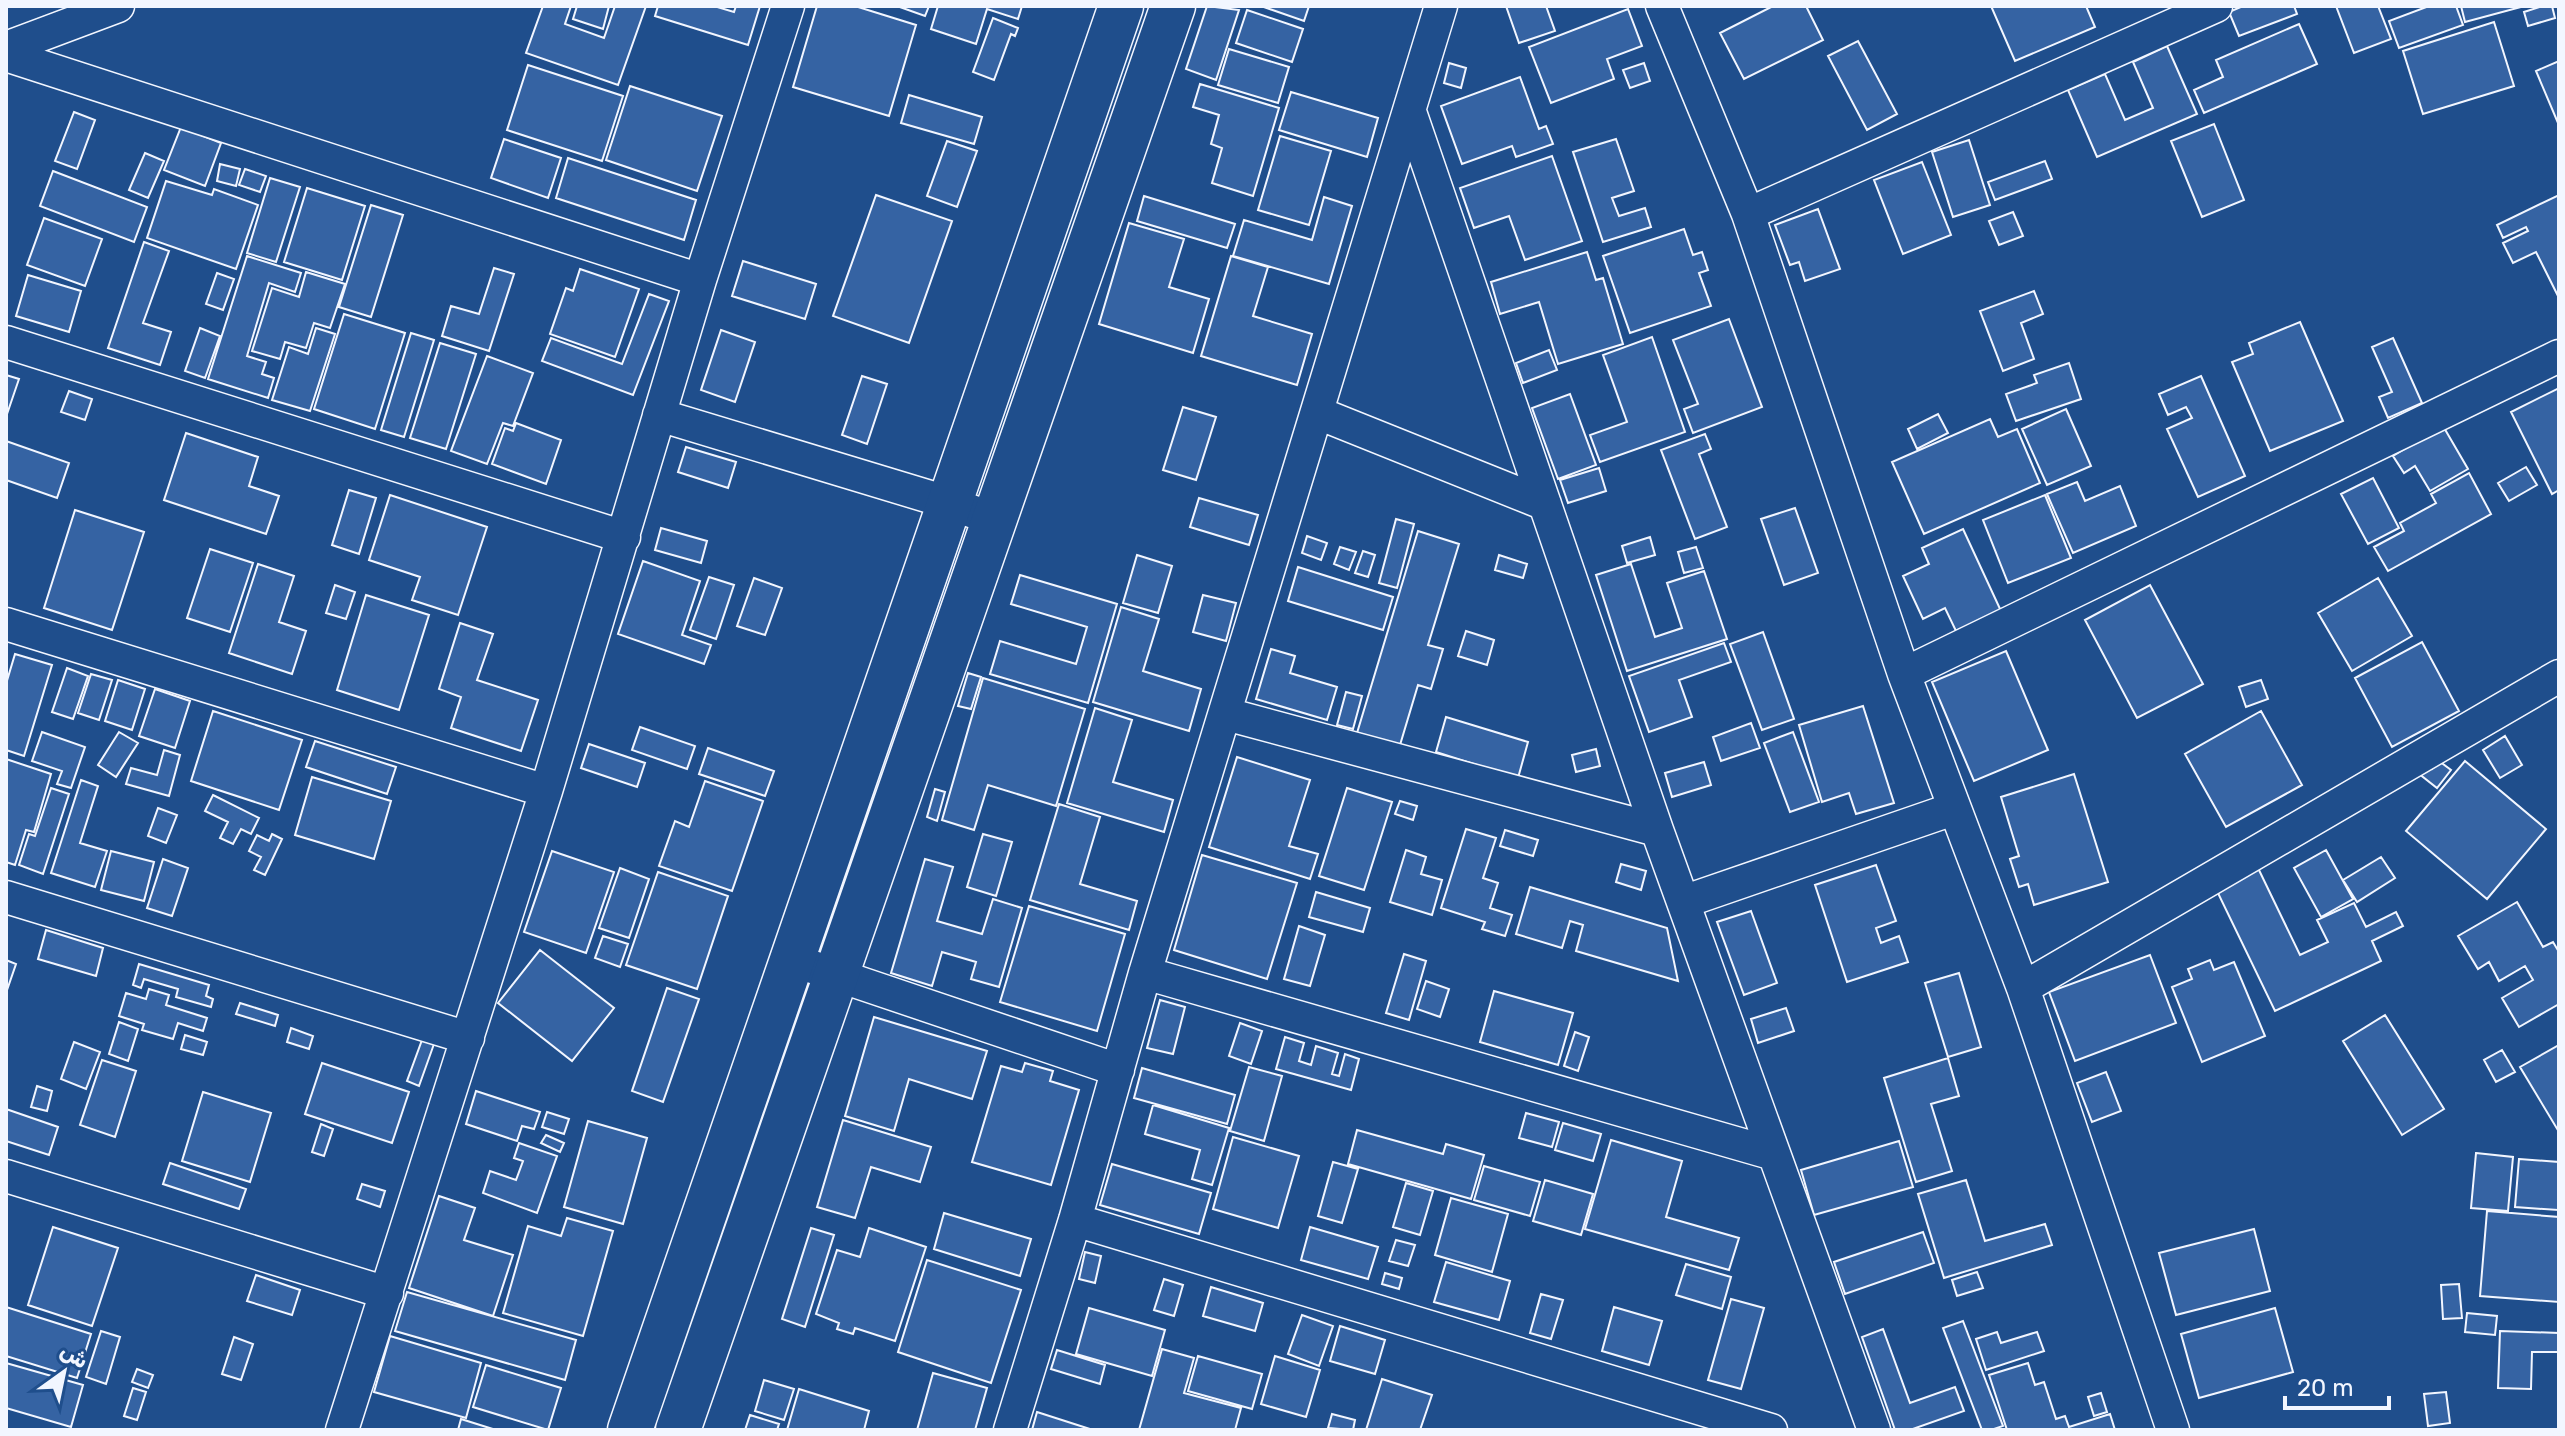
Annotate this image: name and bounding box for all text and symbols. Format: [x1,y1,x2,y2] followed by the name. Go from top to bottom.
[24,1332,104,1412] north arrow
[56,1337,94,1375] text: ش
[2285,1360,2389,1410] scale bar
[2297,1374,2354,1402] text: 20 m

